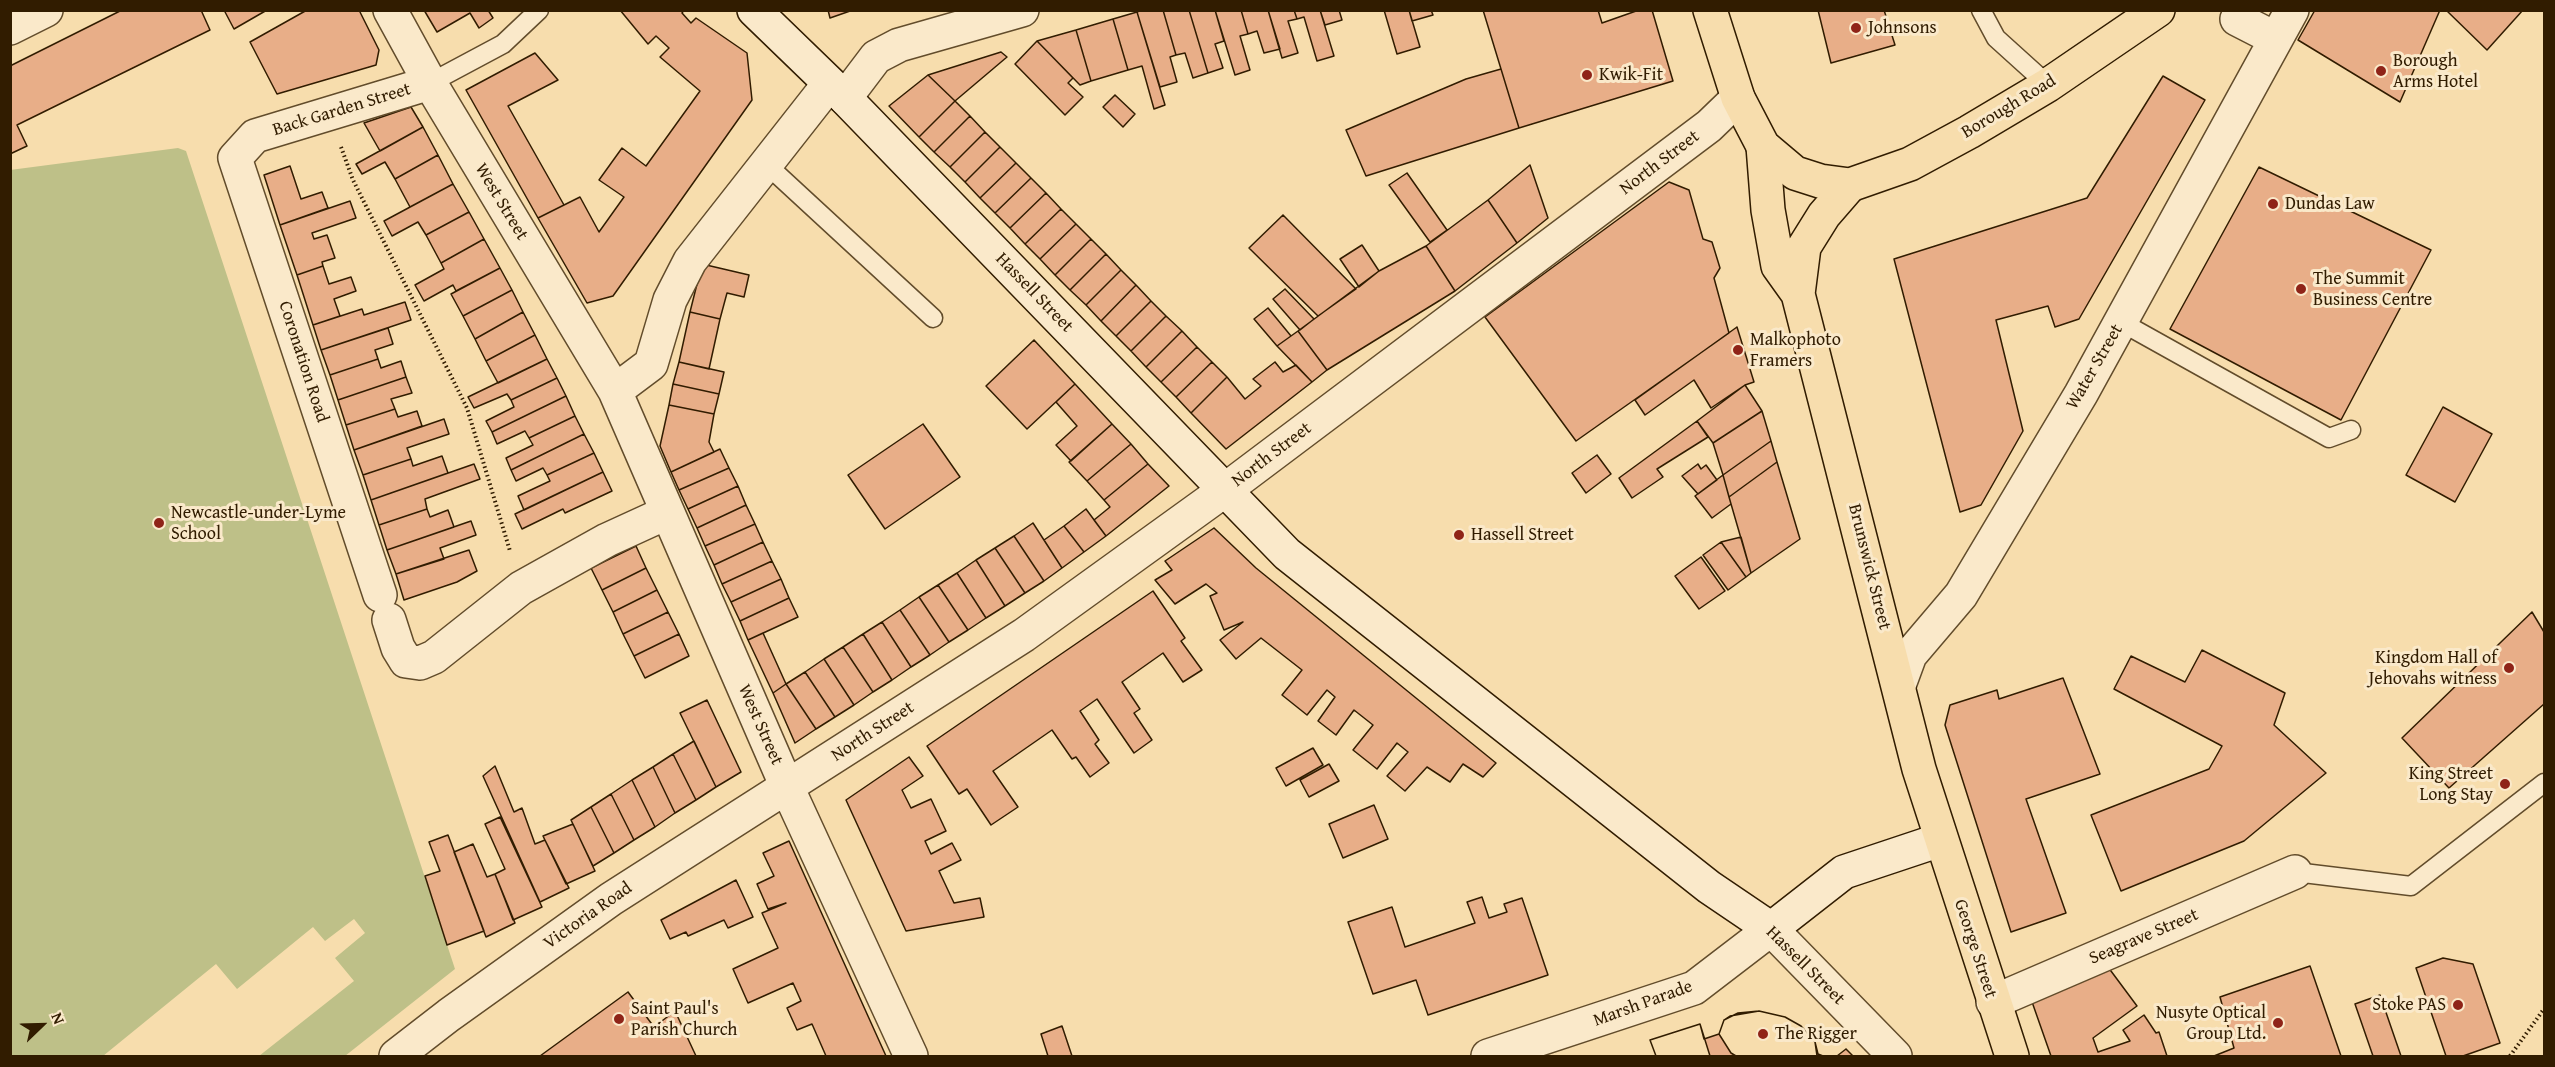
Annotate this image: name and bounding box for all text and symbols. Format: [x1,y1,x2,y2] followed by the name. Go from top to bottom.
[1868,17,1937,39] place label: Johnsons
[1849,21,1863,35] marker: Johnsons
[2393,50,2478,92] place label: Borough Arms Hotel
[1599,64,1663,86] place label: Kwik-Fit
[2374,64,2388,78] marker: Borough Arms Hotel
[1580,68,1594,82] marker: Kwik-Fit
[1958,70,2060,144] street label: Borough Road
[270,79,414,141] street label: Back Garden Street
[1616,126,1704,200] street label: North Street
[470,160,532,244] street label: West Street
[2285,193,2375,215] place label: Dundas Law
[2266,197,2280,211] marker: Dundas Law
[991,249,1077,337] street label: Hassell Street
[2313,268,2432,310] place label: The Summit Business Centre
[2294,282,2308,296] marker: The Summit Business Centre
[273,299,333,425] street label: Coronation Road
[2062,321,2128,413] street label: Water Street
[1750,329,1841,372] place label: Malkophoto Framers
[1731,343,1745,357] marker: Malkophoto Framers
[1228,418,1316,492] street label: North Street
[171,502,346,544] place label: Newcastle-under-Lyme School
[1843,502,1895,632] street label: Brunswick Street
[152,516,166,530] marker: Newcastle-under-Lyme School
[1471,524,1574,546] place label: Hassell Street
[1452,528,1466,542] marker: Hassell Street
[2369,647,2497,690] place label: Kingdom Hall of Jehovahs witness
[2502,661,2516,675] marker: Kingdom Hall of Jehovahs witness
[733,681,787,769] street label: West Street
[828,697,918,767] street label: North Street
[2409,763,2493,806] place label: King Street Long Stay
[2498,777,2512,791] marker: King Street Long Stay
[540,878,636,954] street label: Victoria Road
[1949,897,2001,1001] street label: George Street
[2086,904,2202,970] street label: Seagrave Street
[1761,922,1849,1010] street label: Hassell Street
[1590,976,1696,1032] street label: Marsh Parade
[2372,994,2446,1016] place label: Stoke PAS
[12,995,72,1055] north arrow
[631,998,737,1040] place label: Saint Paul's Parish Church
[2451,998,2465,1012] marker: Stoke PAS
[2156,1002,2266,1044] place label: Nusyte Optical Group Ltd.
[45,1008,72,1028] text: N
[612,1012,626,1026] marker: Saint Paul's Parish Church
[2271,1016,2285,1030] marker: Nusyte Optical Group Ltd.
[1775,1023,1857,1045] place label: The Rigger
[1756,1027,1770,1041] marker: The Rigger

